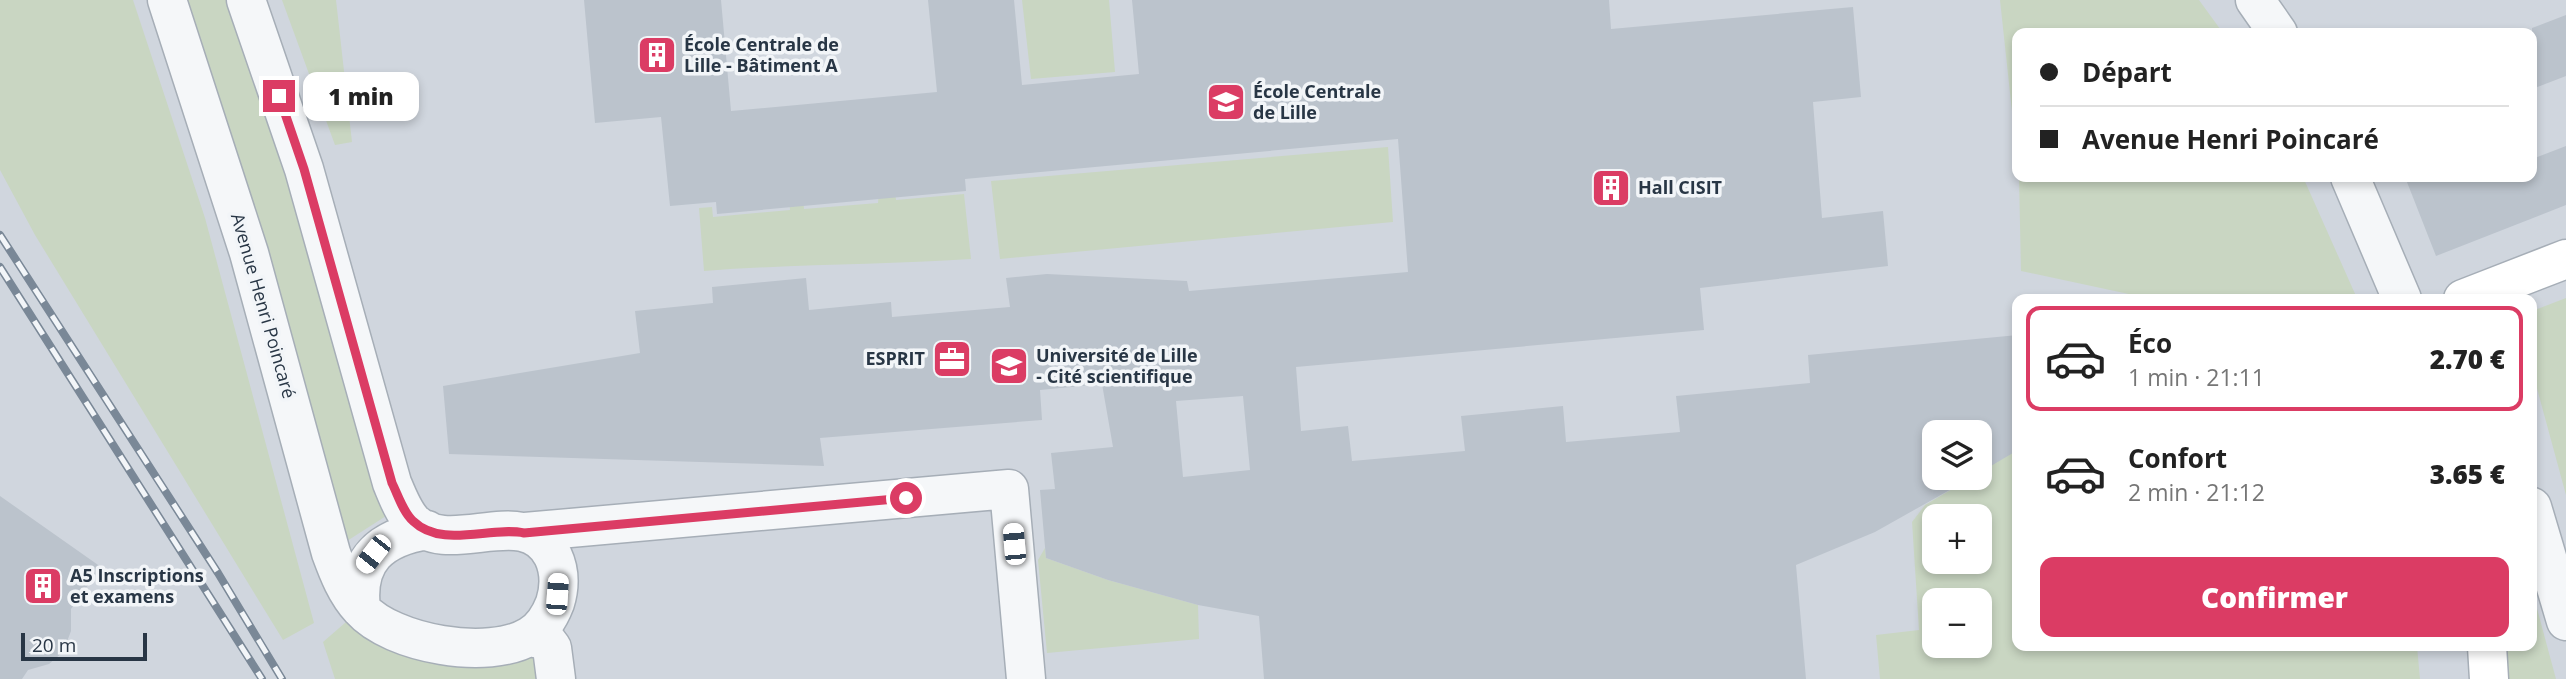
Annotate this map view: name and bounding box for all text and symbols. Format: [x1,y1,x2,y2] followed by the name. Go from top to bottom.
[684,32,839,77] place label: École Centrale de Lille - Bâtiment A
[636,34,678,76] building icon: École Centrale de Lille - Bâtiment A
[2082,54,2172,90] text: Départ
[304,72,419,120] callout: 1 min
[1253,79,1381,124] place label: École Centrale de Lille
[263,80,295,112] route end
[328,80,394,112] text: 1 min
[1205,81,1247,123] school or university icon: École Centrale de Lille
[2082,121,2379,157] text: Avenue Henri Poincaré
[1590,167,1632,209] building icon: Hall CISIT
[1638,175,1723,199] place label: Hall CISIT
[226,210,302,401] street label: Avenue Henri Poincaré
[2128,325,2172,361] text: Éco
[2044,327,2107,390] icon: car
[931,338,973,380] office icon: ESPRIT
[2430,341,2505,377] text: 2.70 €
[1036,343,1198,388] place label: Université de Lille ‐ Cité scientifique
[988,345,1030,387] school or university icon: Université de Lille ‐ Cité scientifique
[865,346,926,370] place label: ESPRIT
[2128,361,2265,393] text: 1 min · 21:11
[1922,420,1992,658] map controls
[1922,420,1992,490] button: layers
[2128,440,2227,476] text: Confort
[2044,442,2107,505] icon: car
[2430,456,2505,492] text: 3.65 €
[2128,476,2265,508] text: 2 min · 21:12
[890,482,922,514] route start
[1922,504,1992,574] button: +
[1002,522,1027,566] car
[352,531,395,577] car
[2040,557,2509,637] button: Confirmer
[70,563,204,608] place label: A5 Inscriptions et examens
[22,565,64,607] building icon: A5 Inscriptions et examens
[546,572,569,616] car
[1922,588,1992,658] button: −
[21,630,147,662] scale bar
[32,632,76,658] text: 20 m

